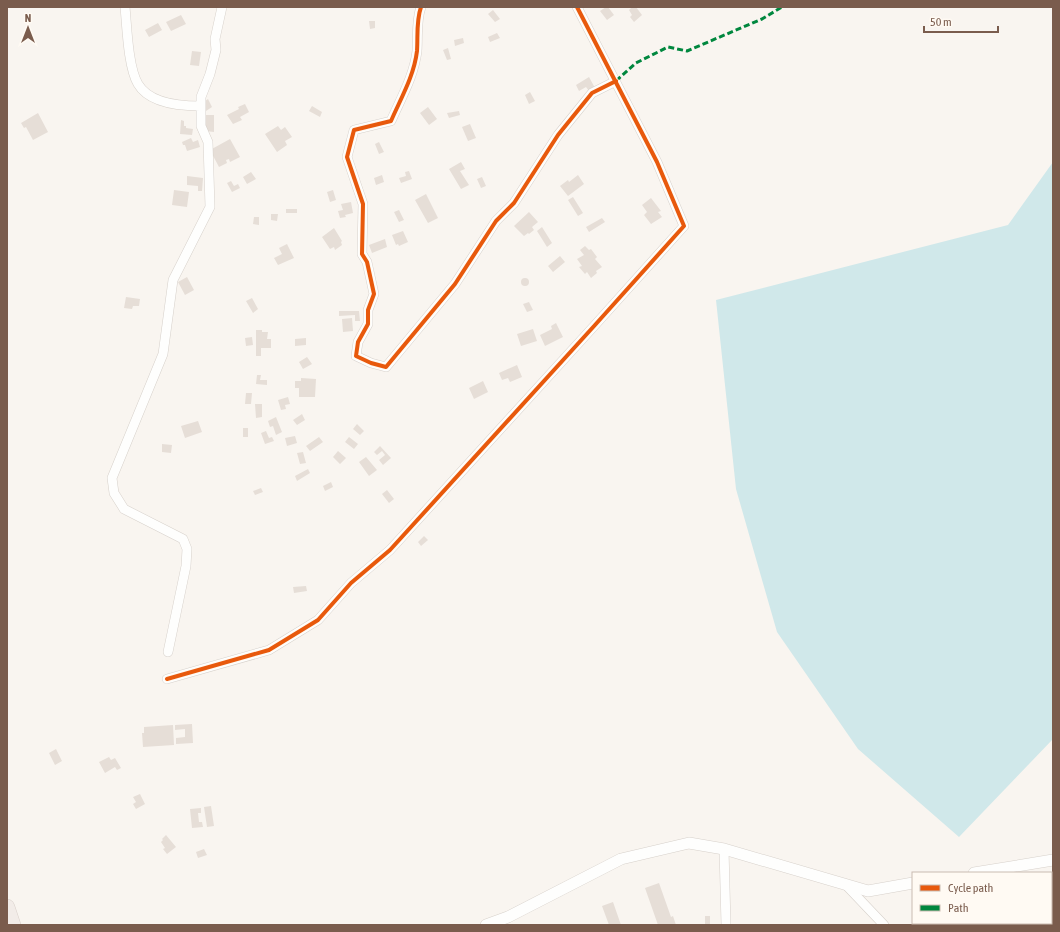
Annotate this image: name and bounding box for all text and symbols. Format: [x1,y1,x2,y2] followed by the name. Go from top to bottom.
[8,8,48,48] north arrow
[924,8,998,34] scale bar
[25,12,31,24] text: N
[930,15,952,29] text: 50 m
[912,872,1052,924] legend
[948,881,993,895] text: Cycle path
[948,901,969,915] text: Path

